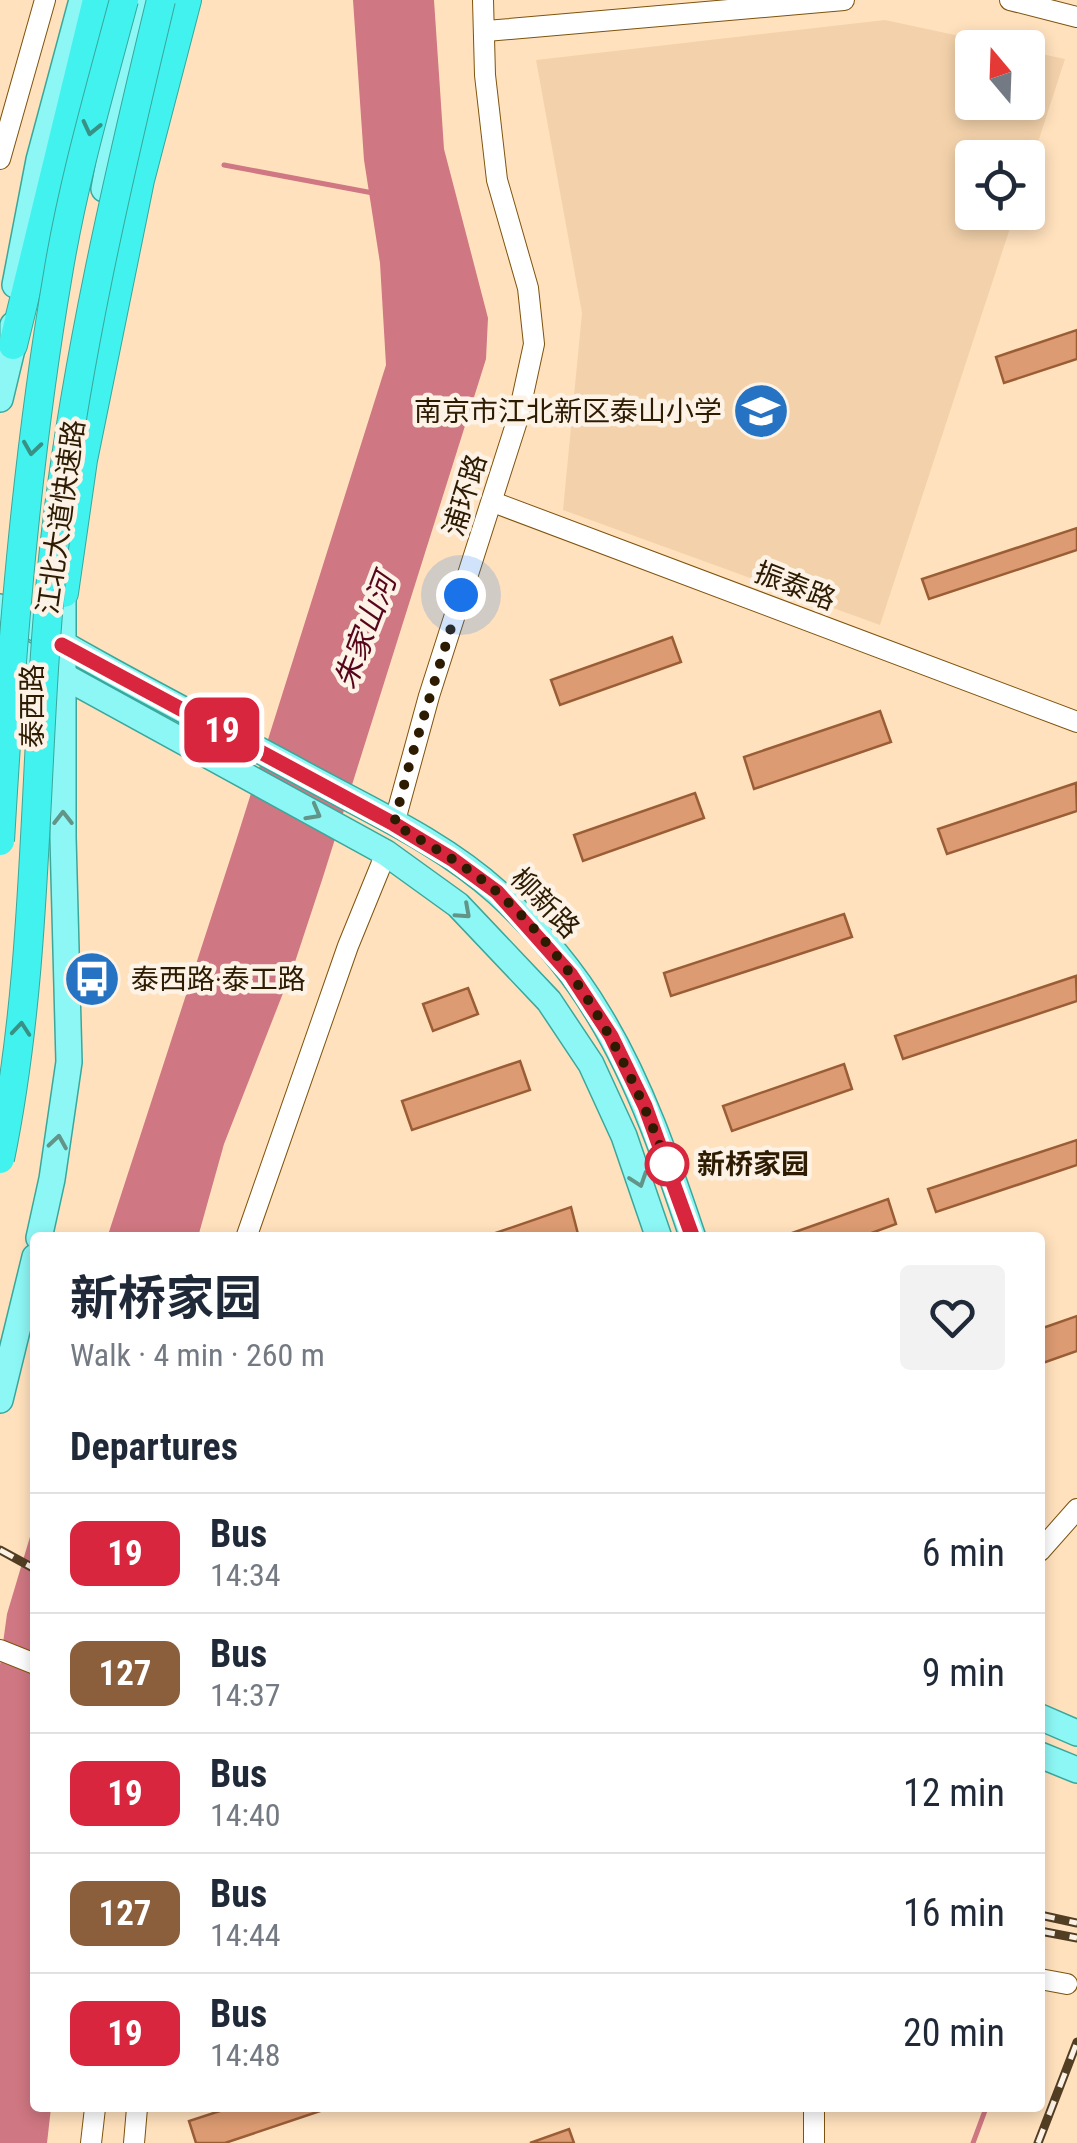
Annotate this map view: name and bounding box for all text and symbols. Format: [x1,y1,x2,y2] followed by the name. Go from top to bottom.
[955,30,1045,120] north arrow
[955,30,1045,230] map controls
[82,119,103,136] one-way arrow
[955,140,1045,230] button: locate
[731,381,791,441] school or university icon: 南京市江北新区泰山小学
[414,395,722,428] place label: 南京市江北新区泰山小学
[31,418,91,616] street label: 江北大道快速路
[22,439,43,456] one-way arrow
[437,450,493,540] street label: 浦环路
[750,556,840,616] street label: 振泰路
[327,564,405,693] water label: 朱家山河
[436,570,486,620] your location
[16,664,49,748] street label: 泰西路
[177,698,267,762] line badge: 19
[204,710,240,751] text: 19
[304,801,322,820] one-way arrow
[52,809,73,825] one-way arrow
[504,861,586,945] street label: 柳新路
[452,900,471,918] one-way arrow
[62,949,122,1009] bus stop icon: 泰西路·泰工路
[131,963,306,996] place label: 泰西路·泰工路
[10,1020,32,1036] one-way arrow
[47,1134,68,1150] one-way arrow
[646,1143,688,1185] marker: 新桥家园
[697,1148,809,1181] place label: 新桥家园
[627,1170,647,1187] one-way arrow
[900,1265,1005,1370] button: heart
[70,1270,262,1327] text: 新桥家园
[70,1336,325,1374] text: Walk · 4 min · 260 m
[70,1425,238,1469] text: Departures
[210,1512,267,1556] text: Bus
[922,1531,1005,1575] text: 6 min
[107,1533,143,1574] text: 19
[210,1556,281,1594] text: 14:34
[210,1632,267,1676] text: Bus
[922,1651,1005,1695] text: 9 min
[98,1653,152,1694] text: 127
[210,1676,281,1714] text: 14:37
[210,1752,267,1796] text: Bus
[903,1771,1005,1815] text: 12 min
[107,1773,143,1814] text: 19
[210,1796,281,1834] text: 14:40
[210,1872,267,1916] text: Bus
[903,1891,1005,1935] text: 16 min
[98,1893,152,1934] text: 127
[210,1916,281,1954] text: 14:44
[210,1992,267,2036] text: Bus
[903,2011,1005,2055] text: 20 min
[107,2013,143,2054] text: 19
[210,2036,281,2074] text: 14:48

